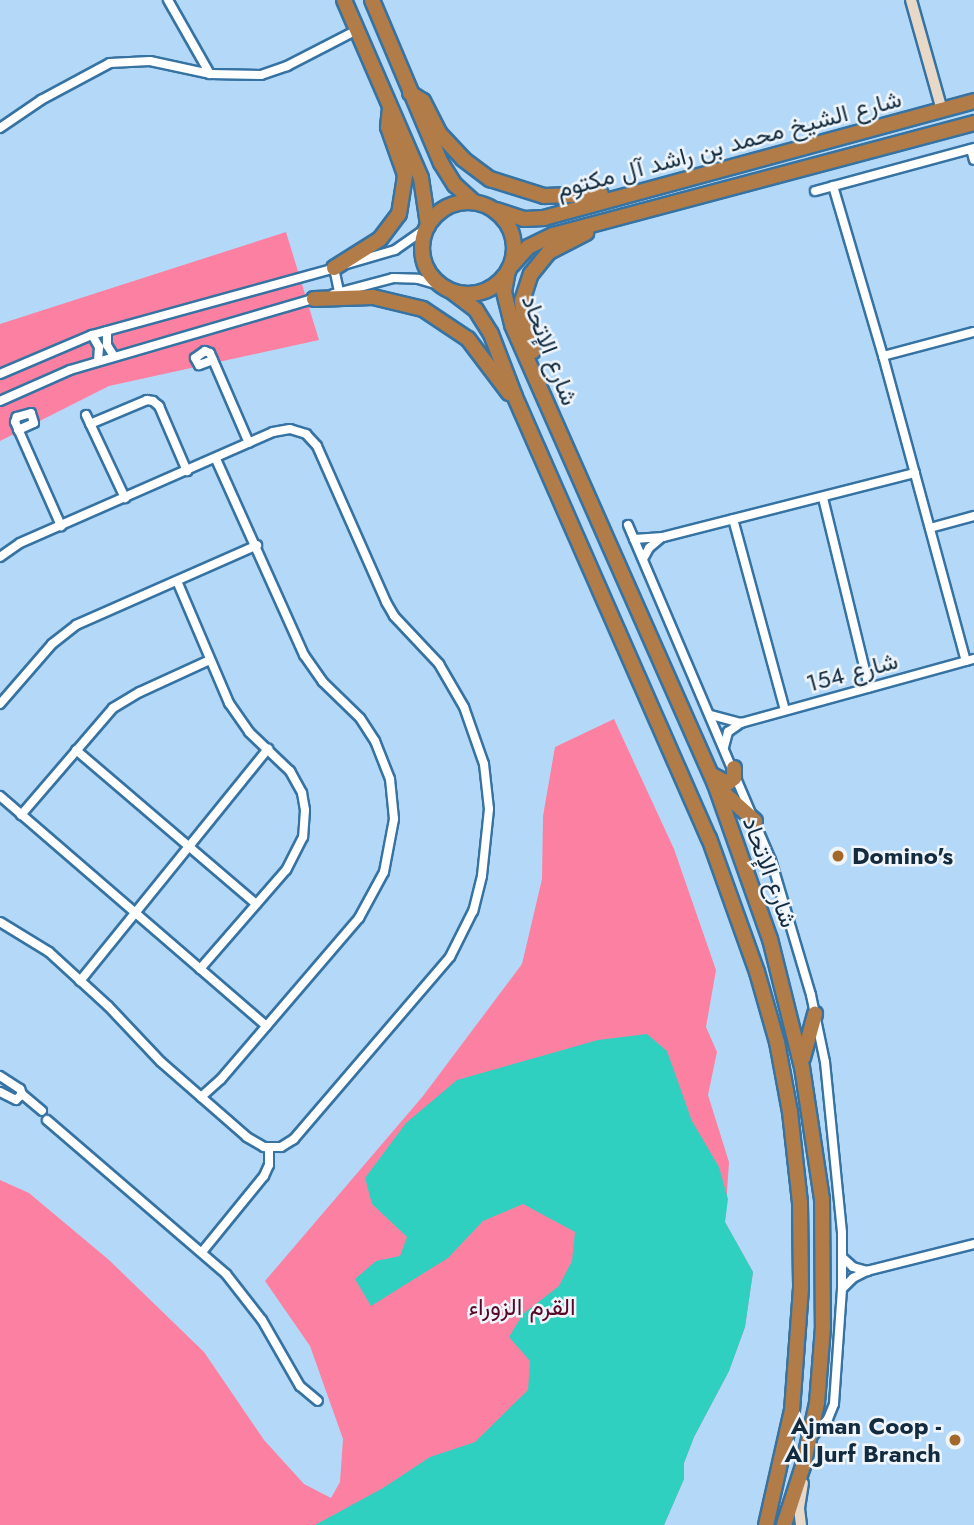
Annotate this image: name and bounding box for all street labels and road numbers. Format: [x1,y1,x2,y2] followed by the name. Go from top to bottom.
[553,84,905,204] street label: شارع الشيخ محمد بن راشد آل مكتوم
[516,291,584,409] street label: شارع الإتحاد
[803,646,901,698] street label: شارع 154
[737,812,803,932] street label: شارع الإتحاد

